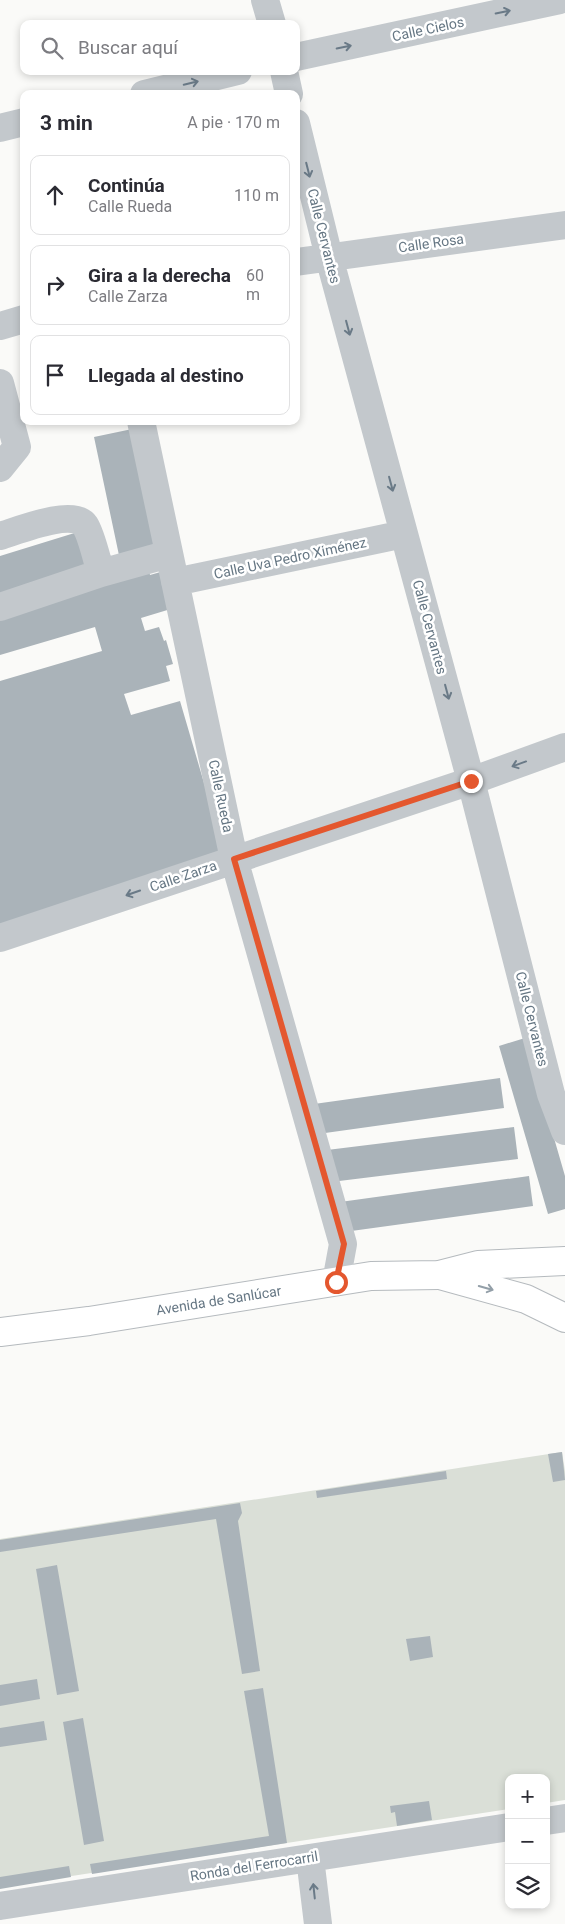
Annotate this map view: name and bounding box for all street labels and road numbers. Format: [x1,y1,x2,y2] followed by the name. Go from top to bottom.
[391,14,465,44] street label: Calle Cielos
[304,187,344,285] street label: Calle Cervantes
[397,230,465,256] street label: Calle Rosa
[212,534,368,582] street label: Calle Uva Pedro Ximénez
[410,578,450,676] street label: Calle Cervantes
[206,758,236,834] street label: Calle Rueda
[147,857,219,895] street label: Calle Zarza
[512,970,552,1068] street label: Calle Cervantes
[155,1282,283,1318] street label: Avenida de Sanlúcar
[189,1848,319,1884] street label: Ronda del Ferrocarril

